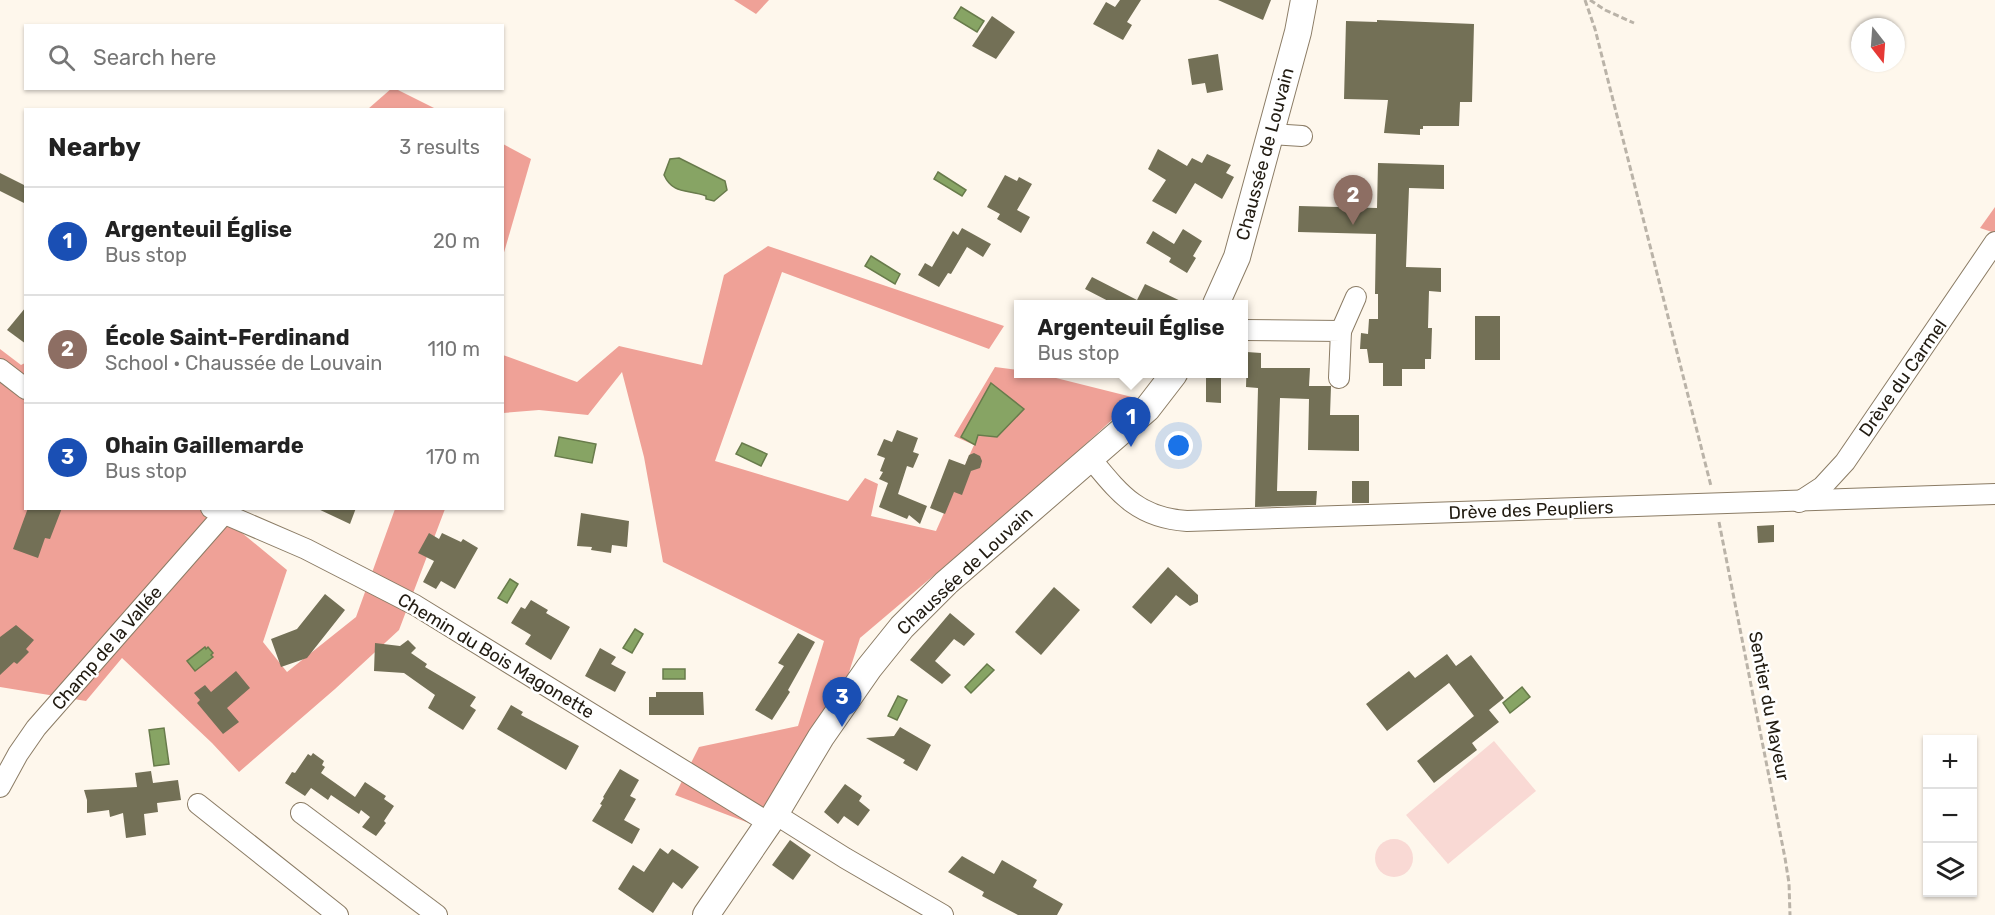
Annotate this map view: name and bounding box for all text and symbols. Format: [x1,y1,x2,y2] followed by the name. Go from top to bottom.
[1851,18,1905,72] north arrow
[24,24,504,90] search box
[45,41,78,74] icon: search
[93,44,216,71] text: Search here
[1231,65,1299,243] street label: Chaussée de Louvain
[48,132,141,163] text: Nearby
[399,135,480,159] text: 3 results
[1334,176,1372,225] pin: 2
[105,216,292,243] text: Argenteuil Église
[63,229,72,253] text: 1
[433,229,480,253] text: 20 m
[105,243,187,267] text: Bus stop
[1014,300,1248,378] popup
[1037,314,1225,341] text: Argenteuil Église
[1854,315,1952,441] street label: Drève du Carmel
[105,324,350,351] text: École Saint-Ferdinand
[61,337,74,361] text: 2
[428,337,480,361] text: 110 m
[1037,341,1119,365] text: Bus stop
[105,351,382,375] text: School · Chaussée de Louvain
[1112,398,1150,447] pin: 1
[1164,431,1193,460] your location
[105,432,304,459] text: Ohain Gaillemarde
[61,445,74,469] text: 3
[426,445,480,469] text: 170 m
[105,459,187,483] text: Bus stop
[1448,496,1614,524] street label: Drève des Peupliers
[892,502,1038,640] street label: Chaussée de Louvain
[47,582,167,714] street label: Champ de la Vallée
[394,589,598,723] street label: Chemin du Bois Magonette
[1744,629,1794,783] street label: Sentier du Mayeur
[822,678,862,727] pin: 3
[1923,735,1977,897] map controls
[1923,735,1977,789] button: +
[1923,789,1977,843] button: −
[1923,843,1977,897] button: layers

